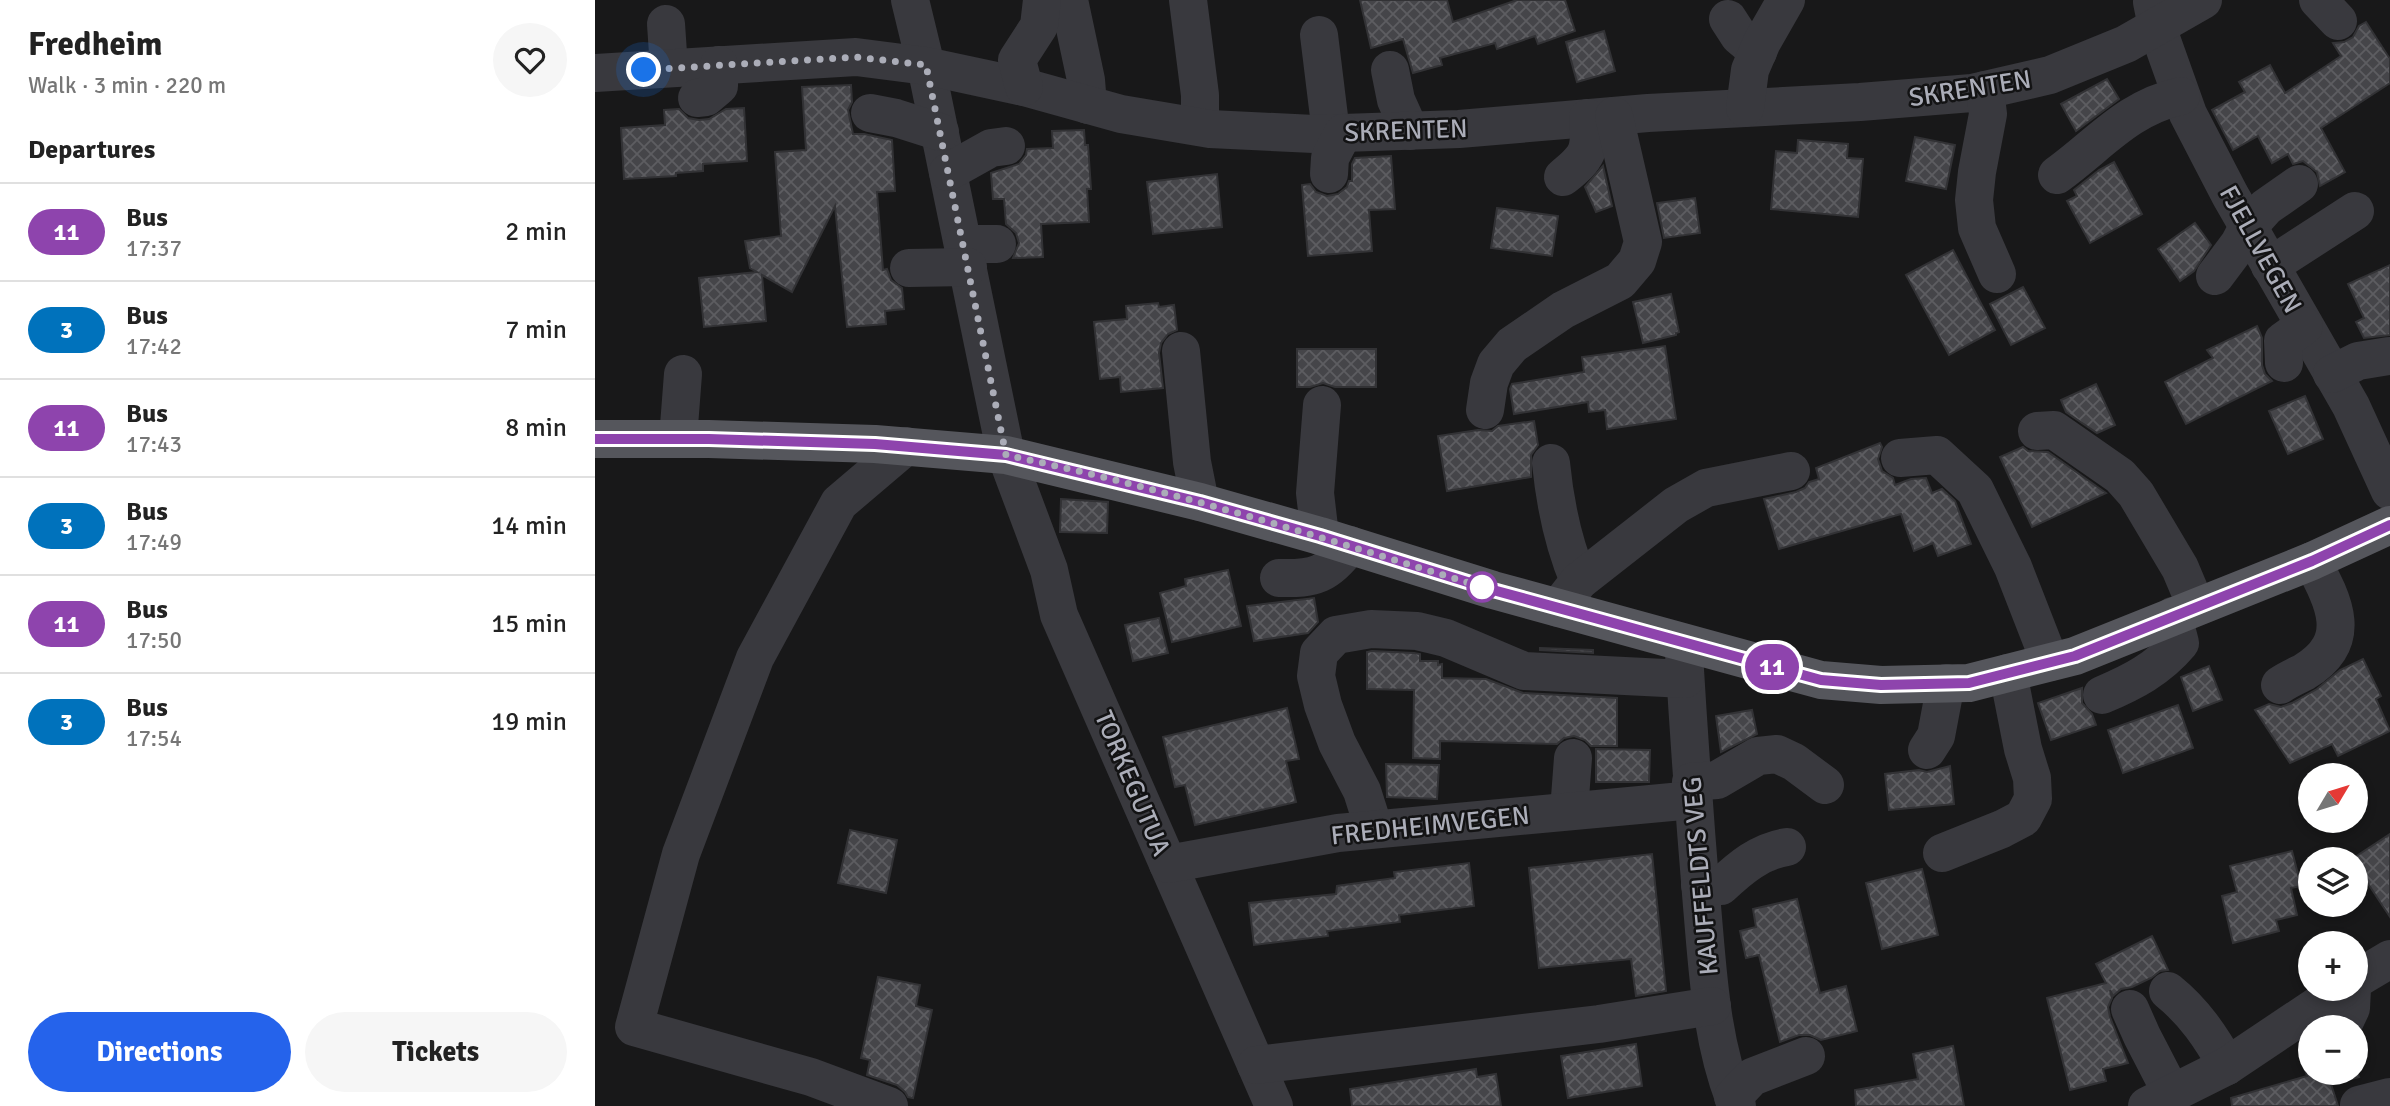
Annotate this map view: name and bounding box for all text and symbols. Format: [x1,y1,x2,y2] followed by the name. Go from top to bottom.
[493,23,567,97] button: heart
[28,24,162,65] text: Fredheim
[626,52,661,87] your location
[1907,64,2033,114] street label: SKRENTEN
[28,71,226,100] text: Walk · 3 min · 220 m
[1344,113,1468,149] street label: SKRENTEN
[28,134,155,166] text: Departures
[2212,180,2308,319] street label: FJELLVEGEN
[126,202,168,234] text: Bus
[505,216,567,248] text: 2 min
[54,217,79,247] text: 11
[126,234,182,263] text: 17:37
[126,300,168,332] text: Bus
[505,314,567,346] text: 7 min
[60,315,73,345] text: 3
[126,332,182,361] text: 17:42
[126,398,168,430] text: Bus
[505,412,567,444] text: 8 min
[54,413,79,443] text: 11
[126,430,182,459] text: 17:43
[126,496,168,528] text: Bus
[491,510,567,542] text: 14 min
[60,511,73,541] text: 3
[126,528,182,557] text: 17:49
[1467,572,1497,602] unlabelled marker
[126,594,168,626] text: Bus
[491,608,567,640] text: 15 min
[54,609,79,639] text: 11
[126,626,182,655] text: 17:50
[1741,644,1803,690] line badge: 11
[1759,652,1785,682] text: 11
[126,692,168,724] text: Bus
[491,706,567,738] text: 19 min
[1087,706,1177,861] street label: TORKEGUTUA
[60,707,73,737] text: 3
[126,724,182,753] text: 17:54
[2298,763,2368,833] north arrow
[2298,763,2368,1085] map controls
[1676,775,1726,976] street label: KAUFFELDTS VEG
[1329,800,1531,852] street label: FREDHEIMVEGEN
[2298,847,2368,917] button: layers
[2298,931,2368,1001] button: +
[28,1012,291,1092] button: Directions
[305,1012,567,1092] button: Tickets
[2298,1015,2368,1085] button: −

